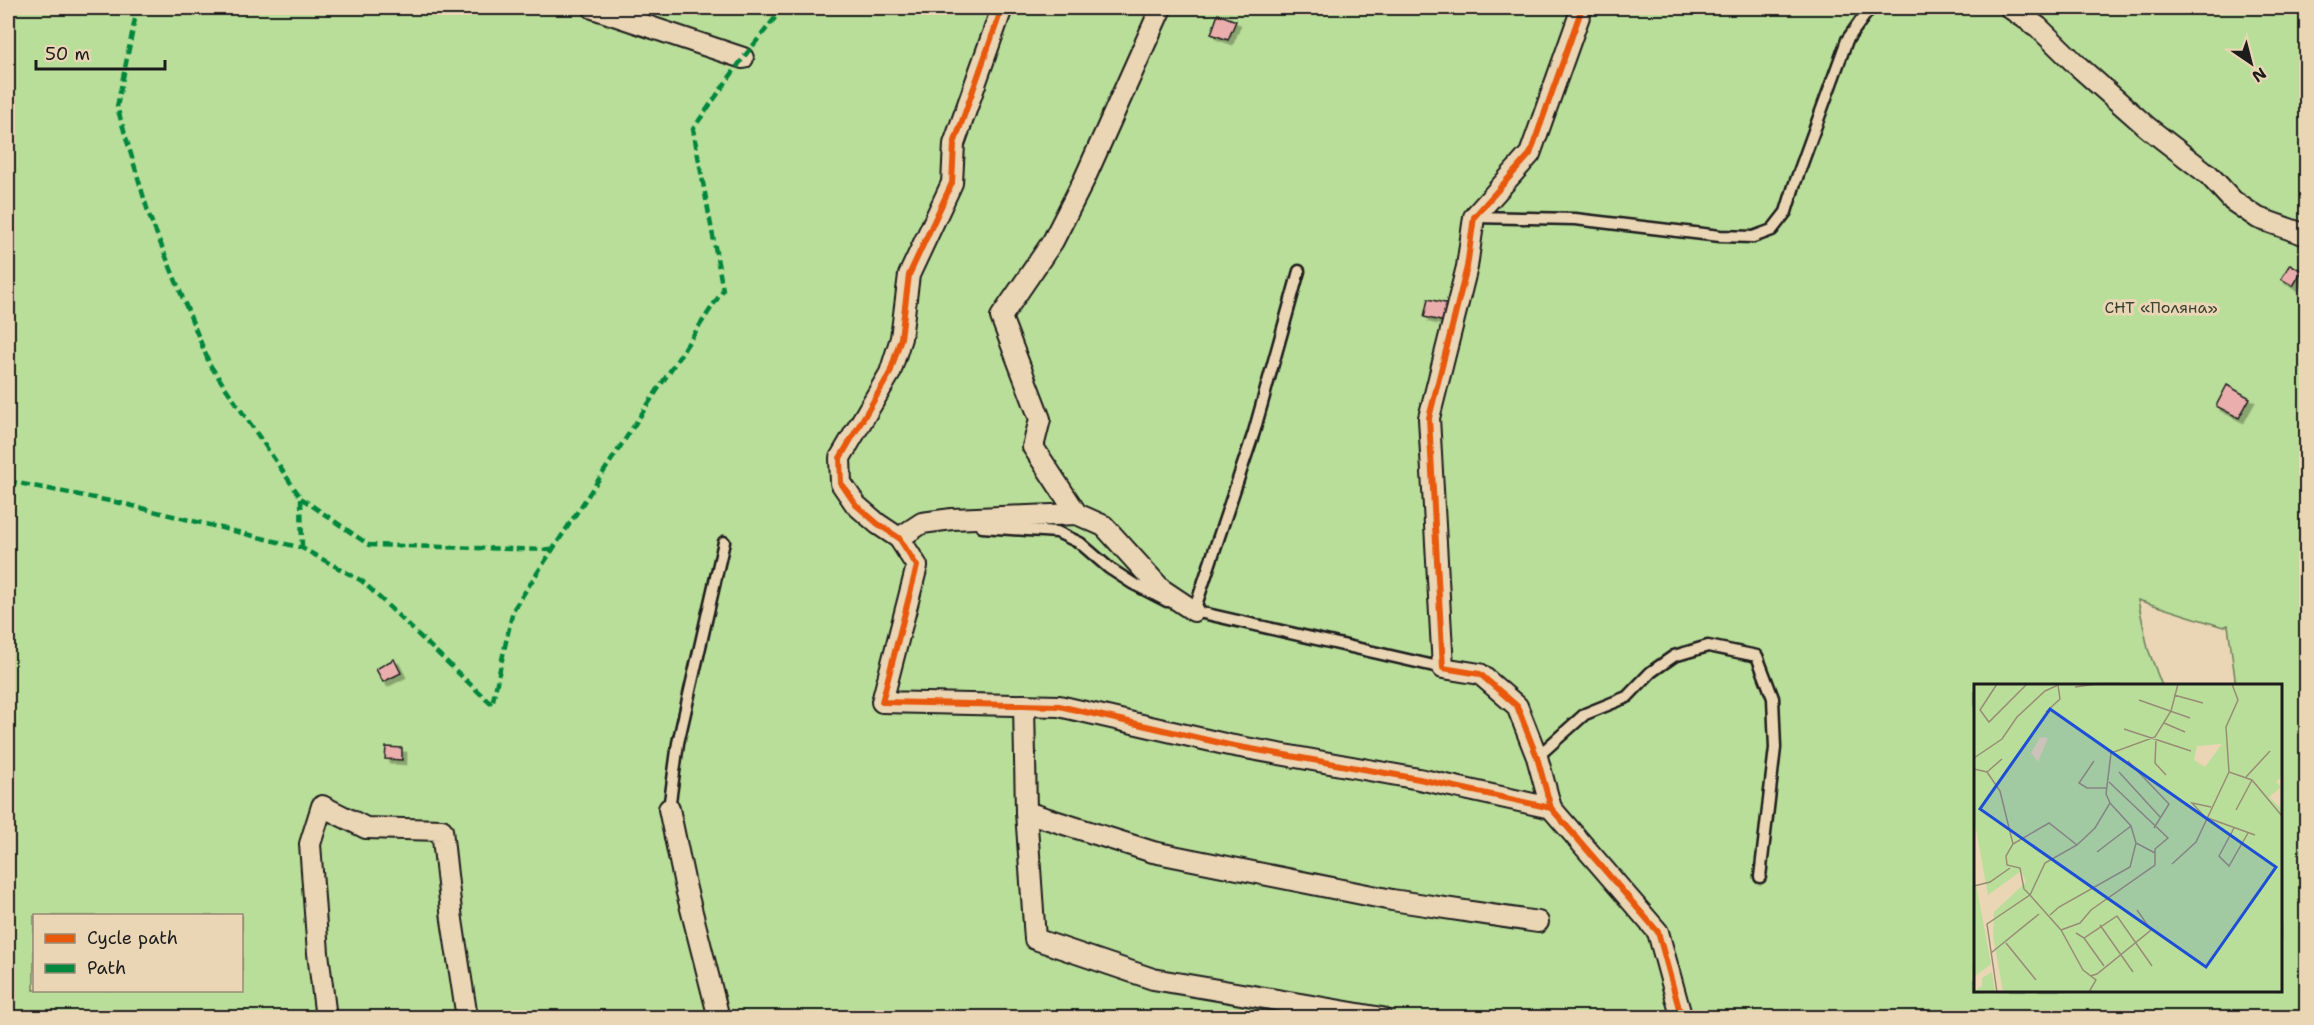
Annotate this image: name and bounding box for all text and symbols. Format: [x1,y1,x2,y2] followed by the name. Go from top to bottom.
[36,33,165,71] scale bar
[2221,33,2281,93] north arrow
[45,42,90,66] text: 50 m
[2248,63,2271,87] text: N
[2104,297,2218,318] park label: СНТ «Поляна»
[1974,684,2281,992] inset map
[33,914,243,992] legend
[87,926,178,950] text: Cycle path
[87,956,126,980] text: Path

